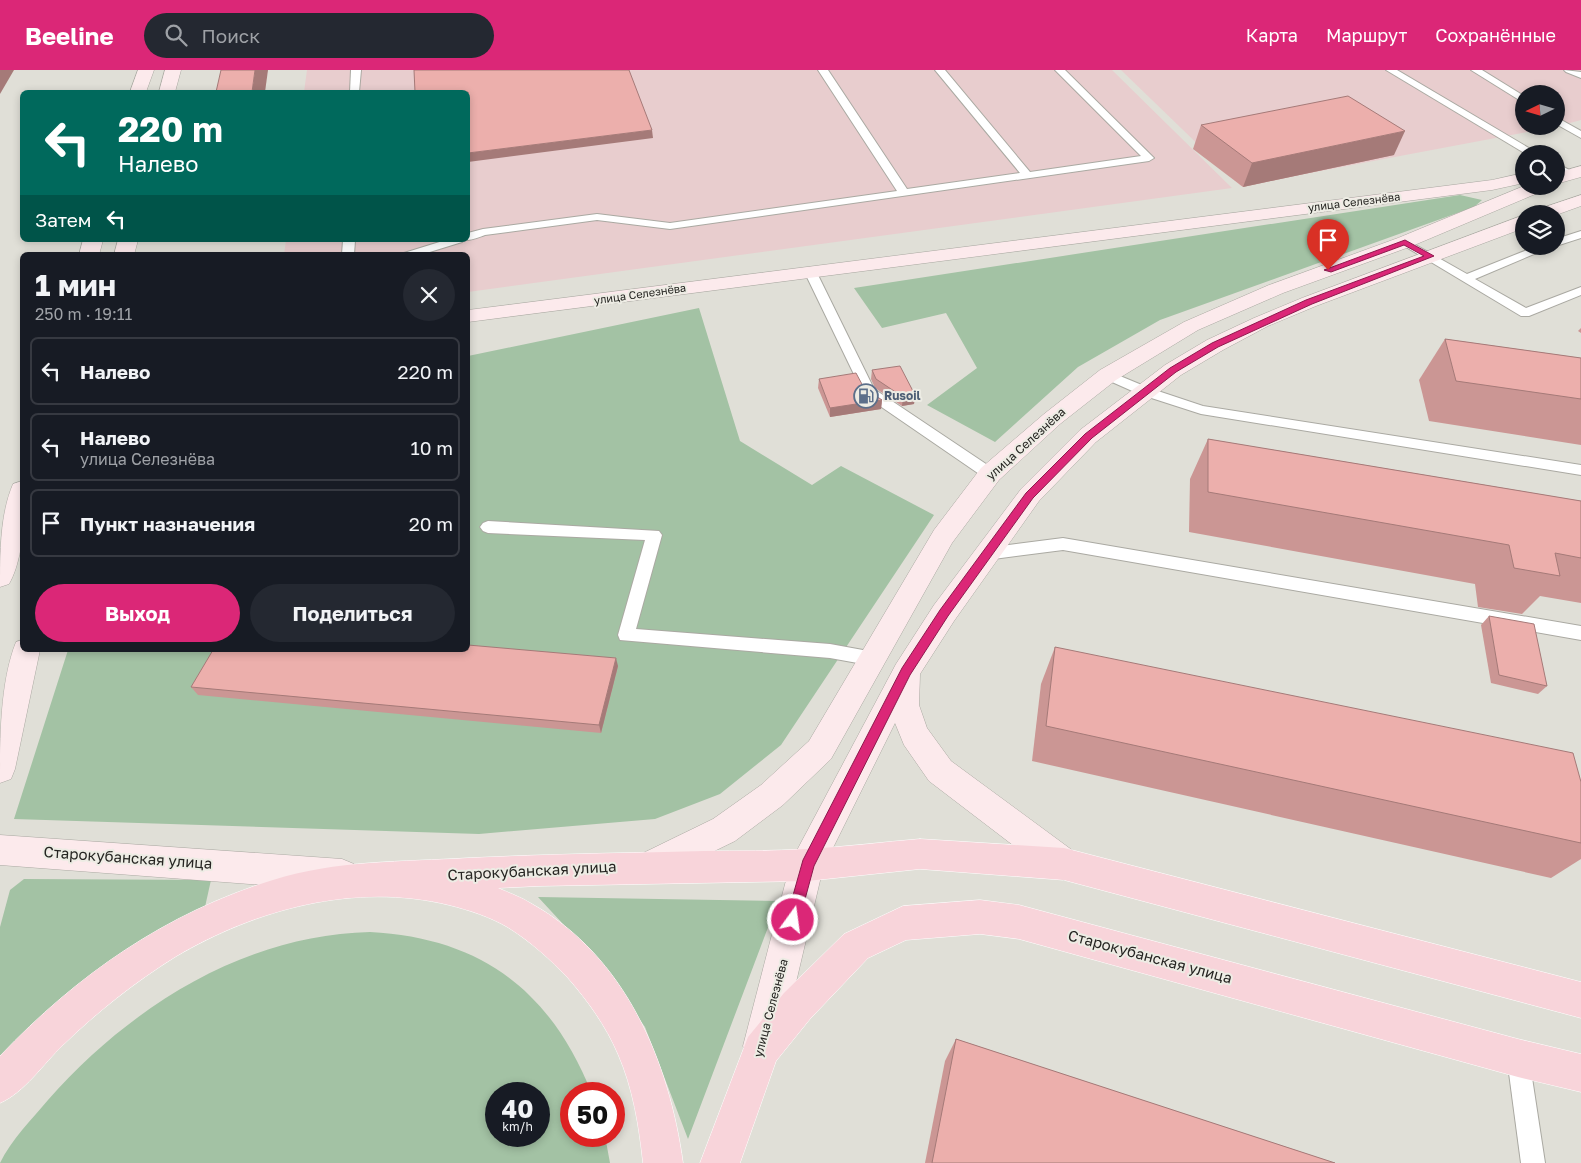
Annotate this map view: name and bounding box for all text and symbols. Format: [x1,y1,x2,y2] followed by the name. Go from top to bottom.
[144,13,494,58] search box
[25,21,114,50] text: Beeline
[162,21,190,49] icon: search
[202,24,260,47] text: Поиск
[1246,24,1298,46] text: Карта
[1326,24,1407,46] text: Маршрут
[1435,24,1556,46] text: Сохранённые
[1515,85,1565,135] north arrow
[1515,85,1565,255] map controls
[118,108,223,150] text: 220 m
[35,110,100,175] icon: left
[1515,145,1565,195] button: search
[118,150,198,177] text: Налево
[1307,189,1401,214] street label: улица Селезнёва
[102,205,130,233] icon: left
[1515,205,1565,255] button: layers
[35,208,92,231] text: Затем
[1307,219,1349,270] pin
[1314,226,1342,254] icon: arrive
[35,267,116,303] text: 1 мин
[403,269,455,321] button: close
[593,281,687,306] street label: улица Селезнёва
[35,304,132,324] text: 250 m · 19:11
[37,357,65,385] icon: left
[80,360,150,383] text: Налево
[398,360,453,383] text: 220 m
[853,383,879,409] fuel station icon: Rusoil
[884,388,921,403] place label: Rusoil
[983,404,1068,483] street label: улица Селезнёва
[80,426,150,449] text: Налево
[37,433,65,461] icon: left
[410,436,453,459] text: 10 m
[80,449,215,469] text: улица Селезнёва
[37,509,65,537] icon: arrive
[80,512,255,535] text: Пункт назначения
[409,512,453,535] text: 20 m
[35,584,240,642] button: Выход
[250,584,455,642] button: Поделиться
[43,842,213,872] street label: Старокубанская улица
[447,857,617,883] street label: Старокубанская улица
[766,893,818,945] position arrow
[1066,925,1234,987] street label: Старокубанская улица
[750,957,791,1059] street label: улица Селезнёва
[560,1082,625,1147] speed limit sign: 50
[502,1093,533,1124] text: 40
[502,1119,533,1134] text: km/h

